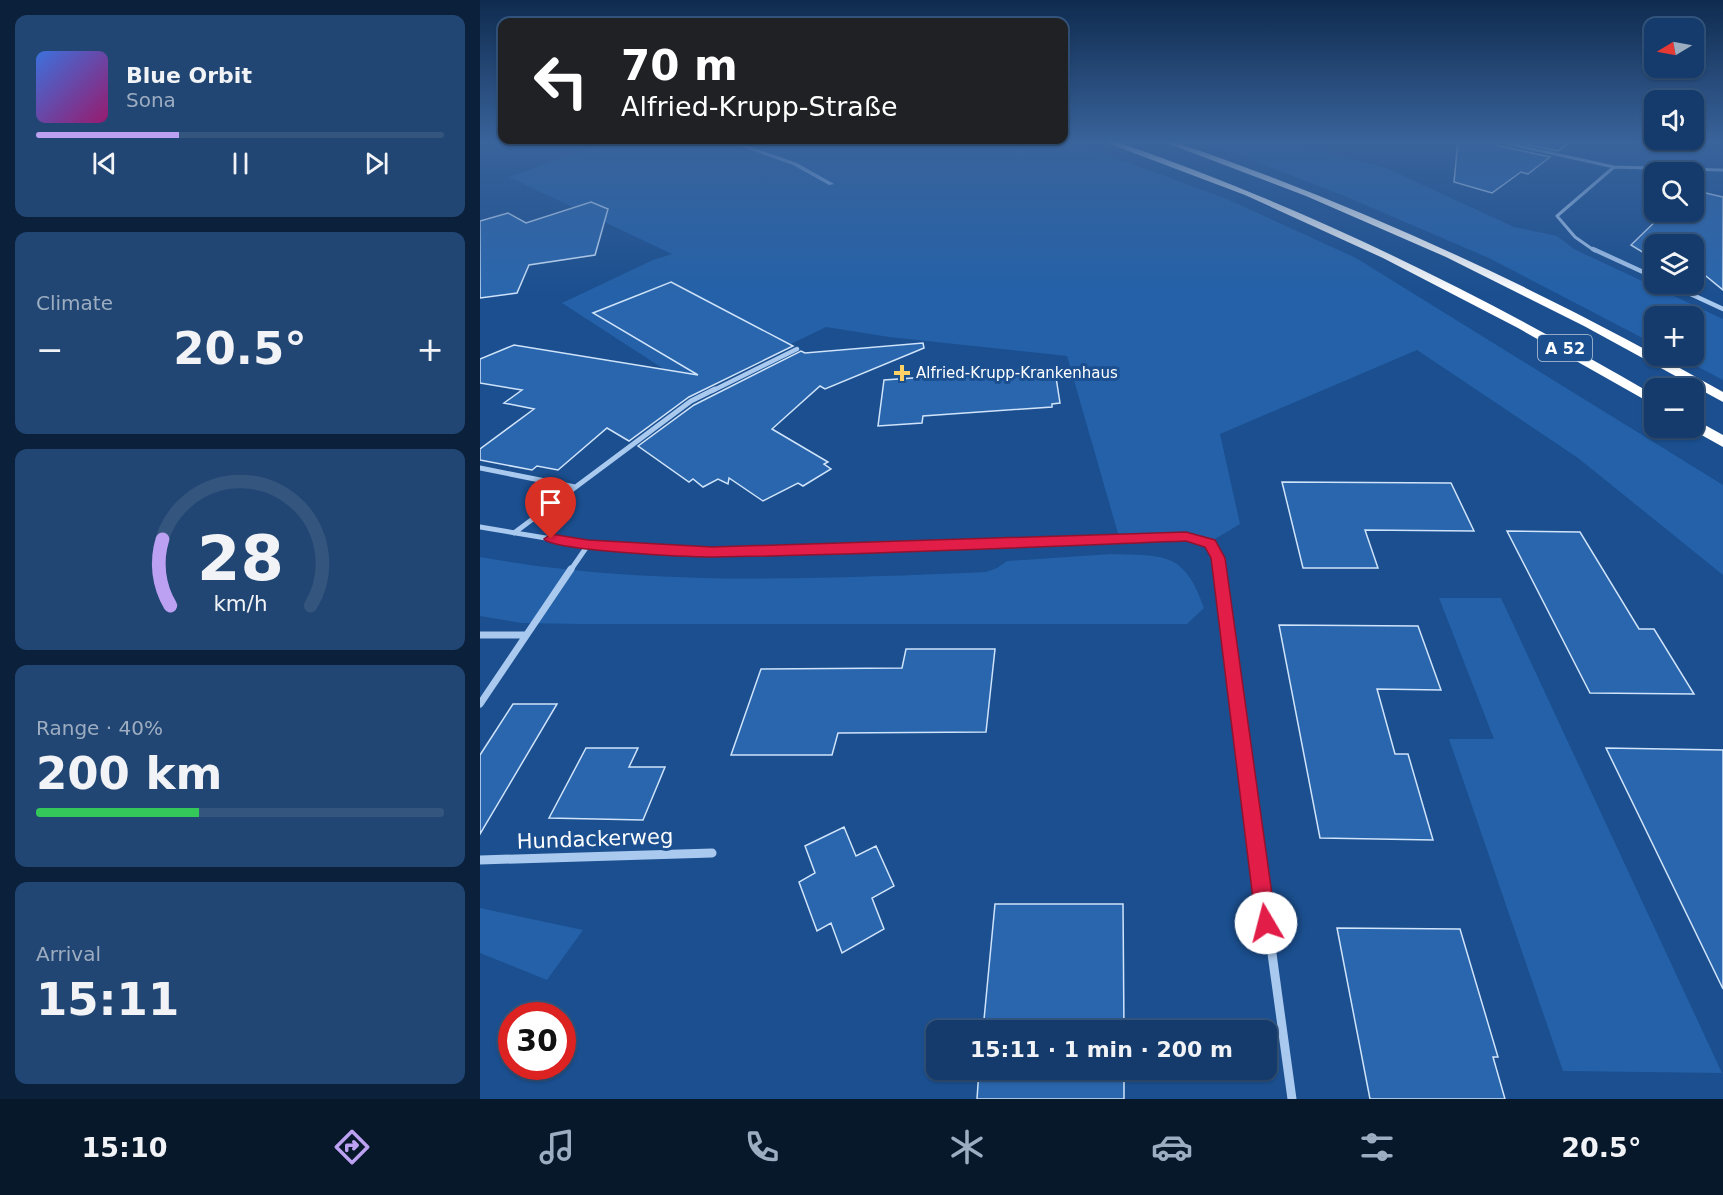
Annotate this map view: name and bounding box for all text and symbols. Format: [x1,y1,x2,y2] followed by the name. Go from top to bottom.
[1644,18,1704,78] north arrow
[1644,18,1704,438] map controls
[621,41,738,90] text: 70 m
[522,42,600,120] icon: left
[126,63,252,88] text: Blue Orbit
[126,88,176,112] text: Sona
[1644,90,1704,150] button: sound
[621,91,898,122] text: Alfried-Krupp-Straße
[88,147,121,180] icon: previous
[224,147,257,180] icon: pause
[360,147,393,180] icon: next
[1644,162,1704,222] button: search
[1644,234,1704,294] button: layers
[36,291,113,315] text: Climate
[1644,306,1704,366] button: +
[173,322,307,375] text: 20.5°
[36,330,64,369] text: −
[416,330,444,369] text: +
[1538,335,1592,361] road number: A 52
[893,364,911,382] marker: Alfried-Krupp-Krankenhaus
[916,364,1118,382] place label: Alfried-Krupp-Krankenhaus
[1644,378,1704,438] button: −
[525,477,576,539] pin
[534,486,567,519] icon: arrive
[197,523,283,596] text: 28
[213,592,267,617] text: km/h
[36,716,163,740] text: Range · 40%
[36,747,222,800] text: 200 km
[516,824,674,854] street label: Hundackerweg
[1234,891,1298,955] position arrow
[36,942,101,966] text: Arrival
[36,973,179,1026] text: 15:11
[498,1002,576,1080] speed limit sign: 30
[970,1037,1233,1062] text: 15:11 · 1 min · 200 m
[331,1126,373,1168] icon: directions
[536,1126,578,1168] icon: music
[741,1126,783,1168] icon: phone
[946,1126,988,1168] icon: climate
[1151,1126,1193,1168] icon: car
[1356,1126,1398,1168] icon: filters
[82,1132,168,1163] text: 15:10
[1561,1132,1641,1163] text: 20.5°

